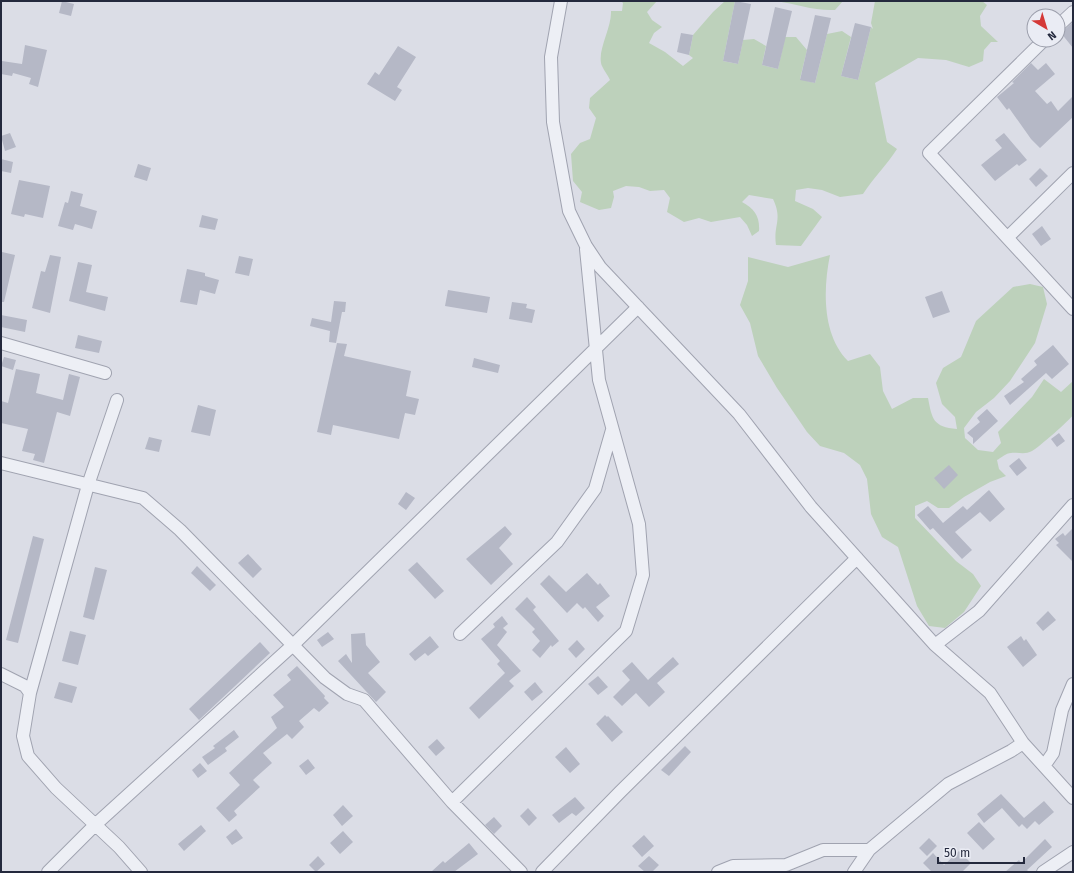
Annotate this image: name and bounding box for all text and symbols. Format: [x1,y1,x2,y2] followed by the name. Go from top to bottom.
[1026,8,1066,48] north arrow
[1045,28,1059,43] text: N
[938,839,1024,865] scale bar
[944,846,970,860] text: 50 m

